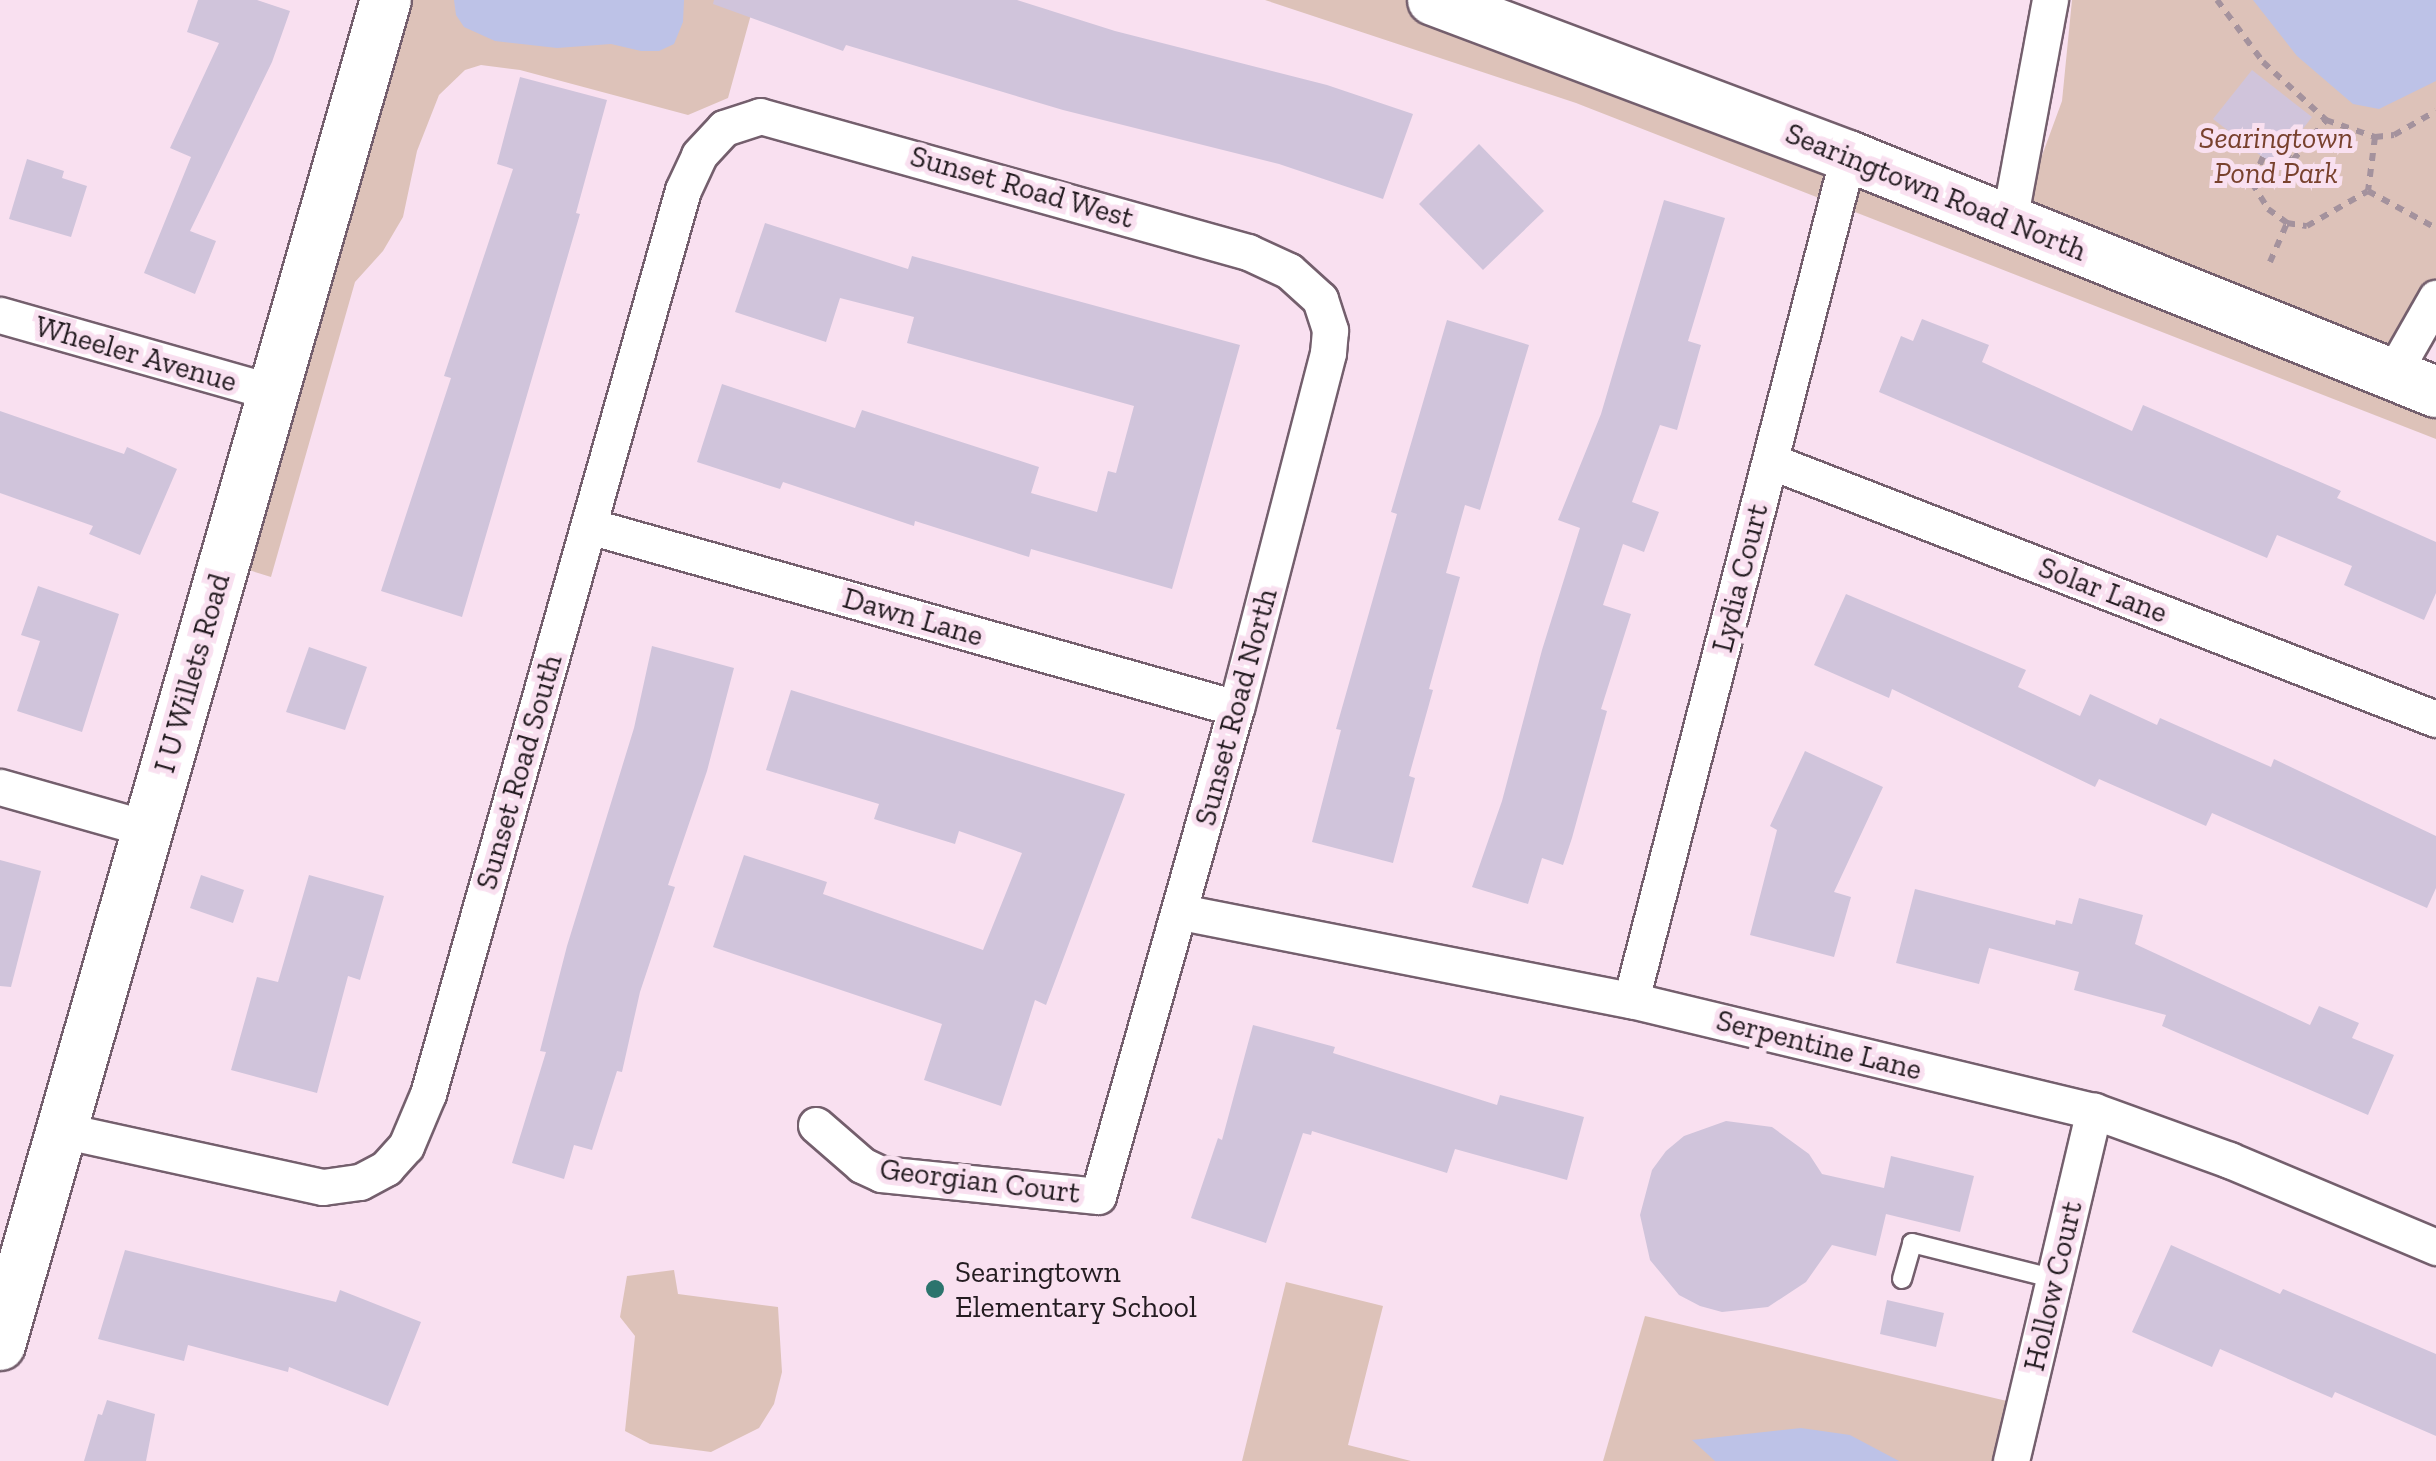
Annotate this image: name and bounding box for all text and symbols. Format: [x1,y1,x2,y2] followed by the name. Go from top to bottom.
[1780,115,2092,269] street label: Searingtown Road North
[2199,120,2353,190] park label: Searingtown Pond Park
[906,138,1138,236] street label: Sunset Road West
[30,308,242,400] street label: Wheeler Avenue
[1704,500,1776,656] street label: Lydia Court
[2033,549,2173,631] street label: Solar Lane
[146,569,238,777] street label: I U Willets Road
[839,580,987,654] street label: Dawn Lane
[1187,585,1285,829] street label: Sunset Road North
[468,650,570,894] street label: Sunset Road South
[1713,1002,1925,1088] street label: Serpentine Lane
[878,1151,1082,1211] street label: Georgian Court
[2016,1197,2090,1375] street label: Hollow Court
[955,1254,1198,1324] place label: Searingtown Elementary School
[924,1278,946,1300] marker: Searingtown Elementary School

